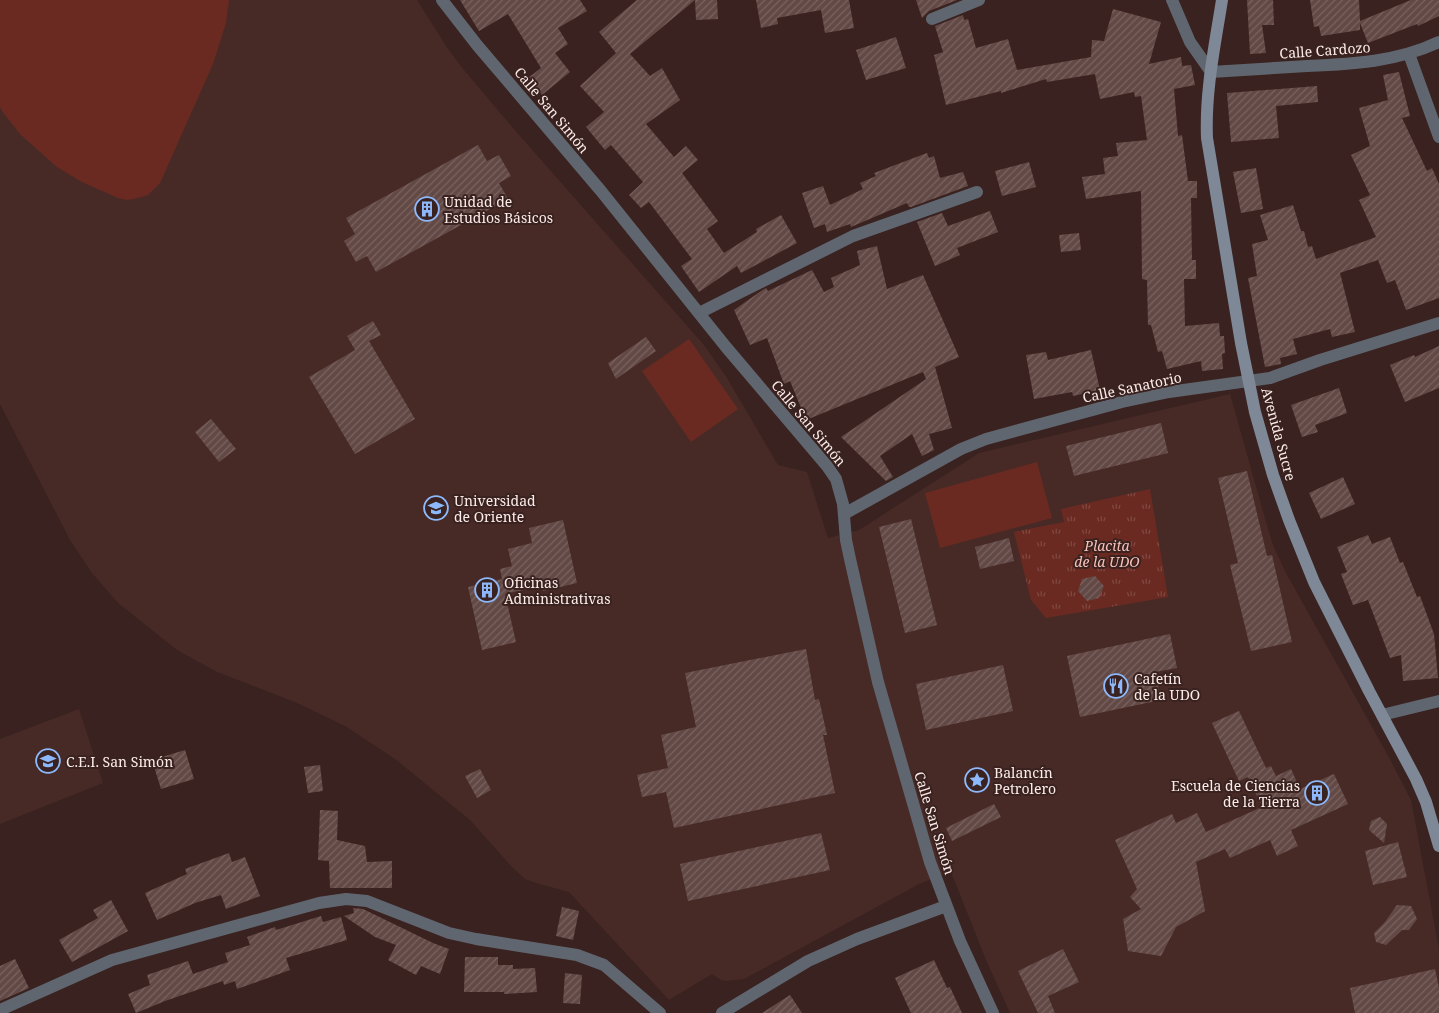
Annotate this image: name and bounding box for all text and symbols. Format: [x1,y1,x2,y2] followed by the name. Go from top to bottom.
[1279,37,1371,63] street label: Calle Cardozo
[510,63,594,157] street label: Calle San Simón
[444,192,553,227] place label: Unidad de Estudios Básicos
[414,196,440,222] building icon: Unidad de Estudios Básicos
[1081,367,1183,407] street label: Calle Sanatorio
[767,376,851,470] street label: Calle San Simón
[1257,385,1301,483] street label: Avenida Sucre
[454,491,536,526] place label: Universidad de Oriente
[423,495,449,521] school or university icon: Universidad de Oriente
[1074,536,1140,571] park label: Placita de la UDO
[504,573,611,608] place label: Oficinas Administrativas
[474,577,500,603] building icon: Oficinas Administrativas
[1134,669,1200,704] place label: Cafetín de la UDO
[1103,673,1129,699] restaurant icon: Cafetín de la UDO
[35,748,61,774] school or university icon: C.E.I. San Simón
[66,752,173,771] place label: C.E.I. San Simón
[994,763,1056,798] place label: Balancín Petrolero
[964,767,990,793] place icon: Balancín Petrolero
[910,769,960,877] street label: Calle San Simón
[1171,776,1300,811] place label: Escuela de Ciencias de la Tierra
[1304,780,1330,806] building icon: Escuela de Ciencias de la Tierra

